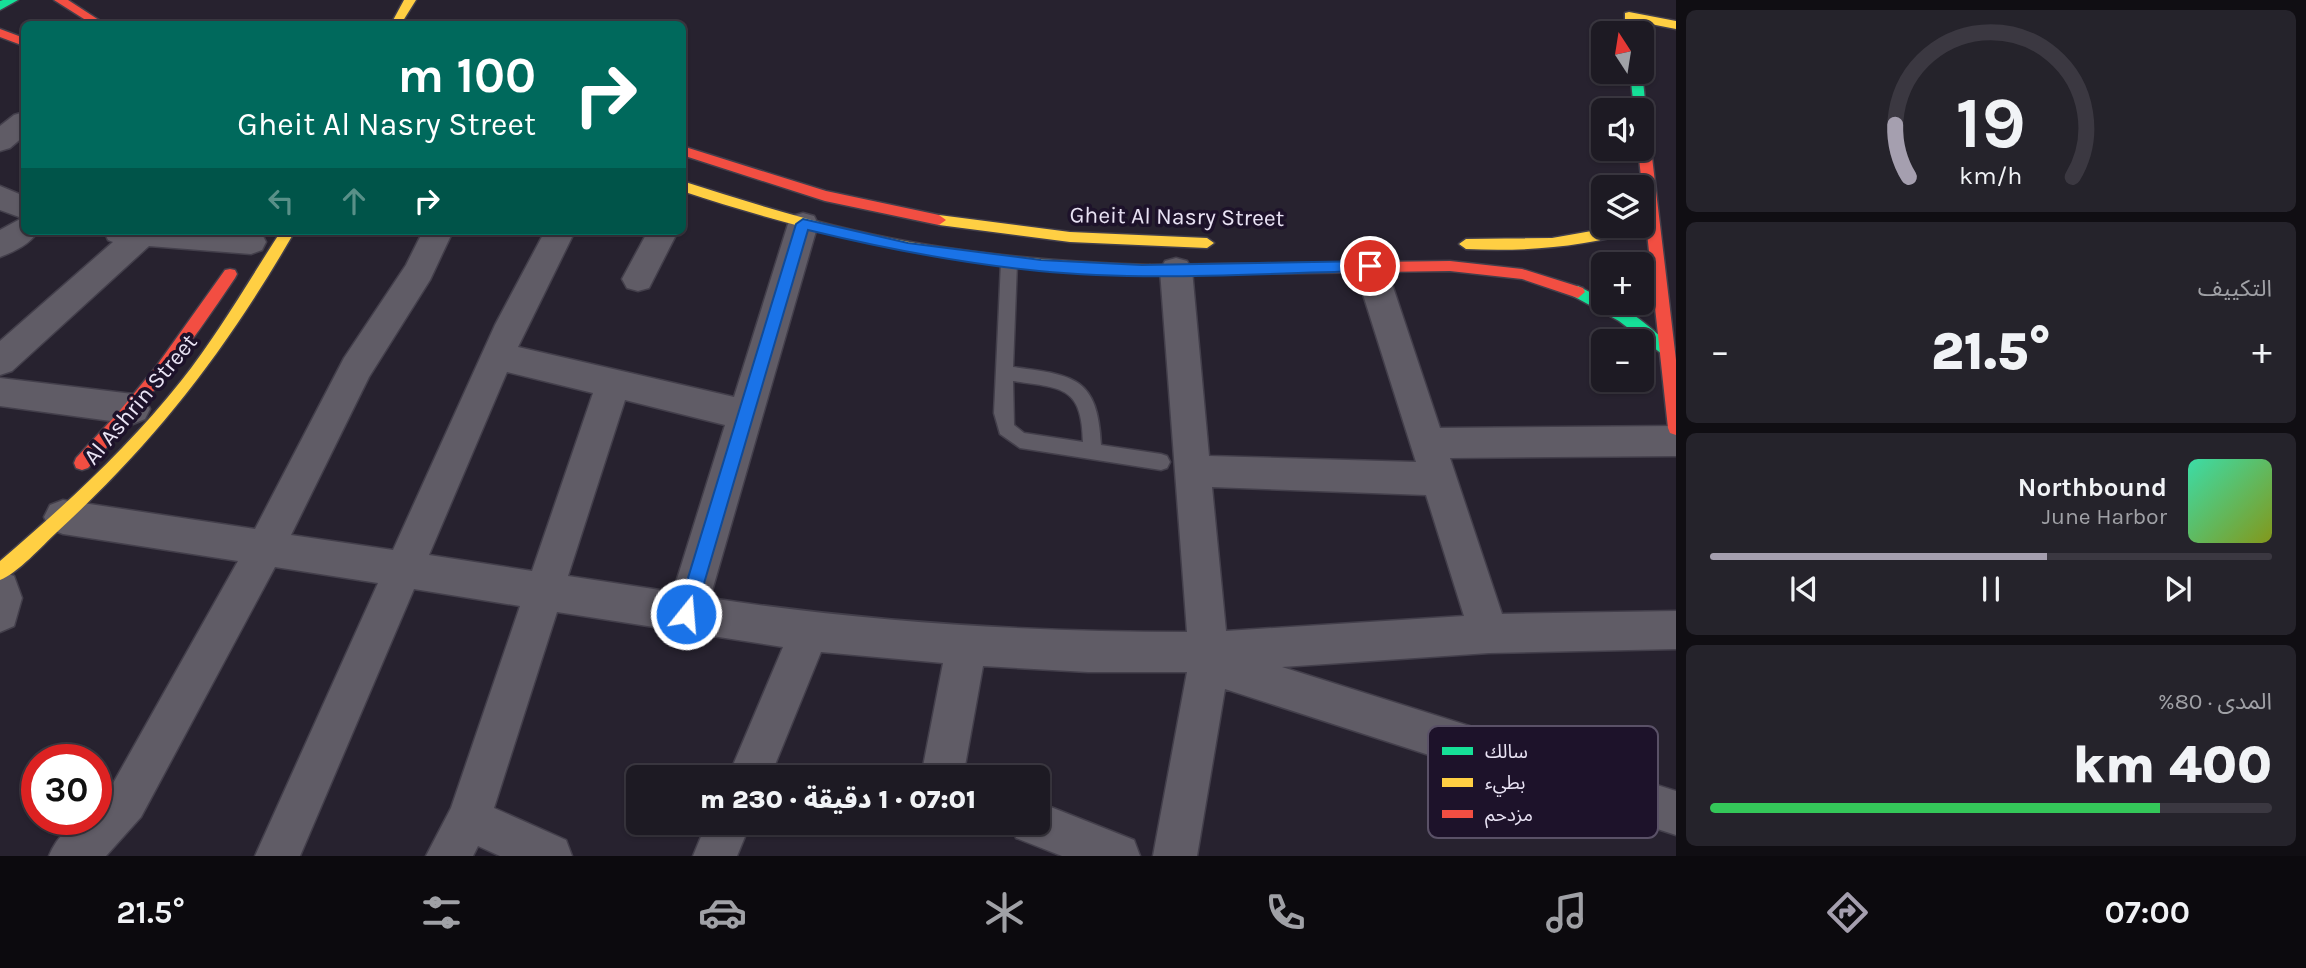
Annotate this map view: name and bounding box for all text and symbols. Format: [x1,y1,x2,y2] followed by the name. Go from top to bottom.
[1591,21,1654,84] north arrow
[1591,21,1654,392] map controls
[398,47,536,104] text: 100 m
[560,49,651,140] icon: right
[1956,80,2026,165] text: 19
[1591,98,1654,161] button: sound
[237,106,536,143] text: Gheit Al Nasry Street
[1959,161,2023,190] text: km/h
[1591,175,1654,238] button: layers
[262,182,300,220] icon: left
[335,182,373,220] icon: ahead
[408,182,446,220] icon: right
[1069,201,1285,232] street label: Gheit Al Nasry Street
[1340,236,1400,296] pin
[1351,247,1389,285] icon: arrive
[1591,252,1654,315] button: +
[2198,275,2272,302] text: التكييف
[1931,321,2051,382] text: 21.5°
[78,328,203,470] street label: Al Ashrin Street
[1591,329,1654,392] button: −
[1710,329,1730,374] text: −
[2252,329,2272,374] text: +
[2018,472,2167,503] text: Northbound
[2042,503,2167,530] text: June Harbor
[1785,570,1823,608] icon: previous
[1972,570,2010,608] icon: pause
[2159,570,2197,608] icon: next
[649,577,723,651] position arrow
[2158,688,2272,715] text: المدى · 80%
[1428,726,1658,838] legend
[2073,734,2272,795] text: 400 km
[1485,741,1528,763] text: سالك
[21,744,112,835] speed limit sign: 30
[1485,772,1525,797] text: بطيء
[700,784,976,815] text: 07:01 · 1 دقيقة · 230 m
[1485,804,1533,829] text: مزدحم
[417,888,466,937] icon: filters
[698,888,747,937] icon: car
[980,888,1029,937] icon: climate
[1261,888,1310,937] icon: phone
[1542,888,1591,937] icon: music
[1823,888,1872,937] icon: directions
[116,894,185,931] text: 21.5°
[2105,894,2190,931] text: 07:00

